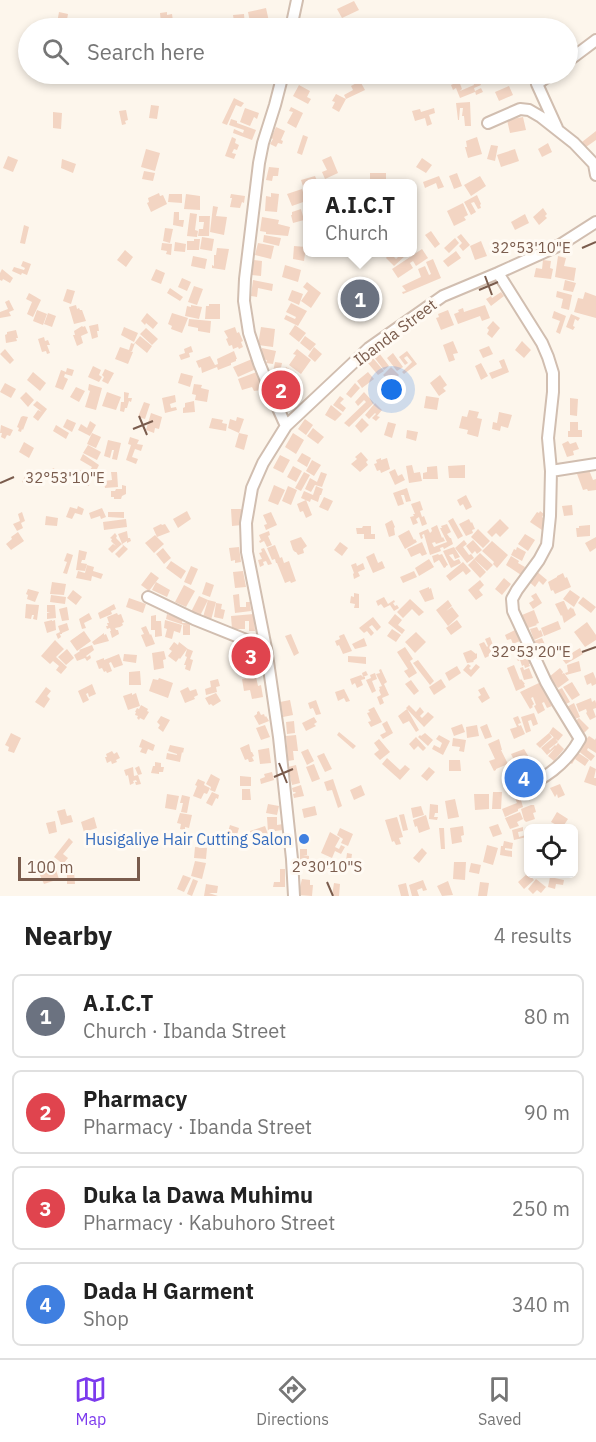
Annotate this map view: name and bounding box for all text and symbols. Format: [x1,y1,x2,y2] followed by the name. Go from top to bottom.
[18,18,578,84] search box
[39,35,72,68] icon: search
[87,37,205,66] text: Search here
[303,179,417,257] popup
[325,190,395,219] text: A.I.C.T
[325,219,389,246] text: Church
[491,238,571,257] text: 32°53'10"E
[340,276,380,322] pin: 1
[350,294,440,370] street label: Ibanda Street
[262,368,300,412] pin: 2
[377,375,406,404] your location
[25,468,105,487] text: 32°53'10"E
[232,634,270,678] pin: 3
[491,642,571,661] text: 32°53'20"E
[504,756,544,800] pin: 4
[524,824,578,878] map controls
[524,824,578,878] button: locate
[85,829,292,849] place label: Husigaliye Hair Cutting Salon
[297,832,311,846] marker: Husigaliye Hair Cutting Salon
[18,854,140,882] scale bar
[27,857,74,877] text: 100 m
[292,857,362,876] text: 2°30'10"S
[24,918,112,952] text: Nearby
[494,922,572,949] text: 4 results
[83,988,153,1017] text: A.I.C.T
[40,1003,52,1030] text: 1
[524,1003,570,1030] text: 80 m
[83,1017,286,1044] text: Church · Ibanda Street
[83,1084,187,1113] text: Pharmacy
[40,1099,52,1126] text: 2
[524,1099,570,1126] text: 90 m
[83,1113,312,1140] text: Pharmacy · Ibanda Street
[83,1180,313,1209] text: Duka la Dawa Muhimu
[40,1195,52,1222] text: 3
[512,1195,570,1222] text: 250 m
[83,1209,335,1236] text: Pharmacy · Kabuhoro Street
[83,1276,254,1305] text: Dada H Garment
[40,1291,52,1318] text: 4
[512,1291,570,1318] text: 340 m
[83,1305,129,1332] text: Shop
[74,1373,107,1429] tab: Map
[256,1373,329,1429] tab: Directions
[478,1373,522,1429] tab: Saved

